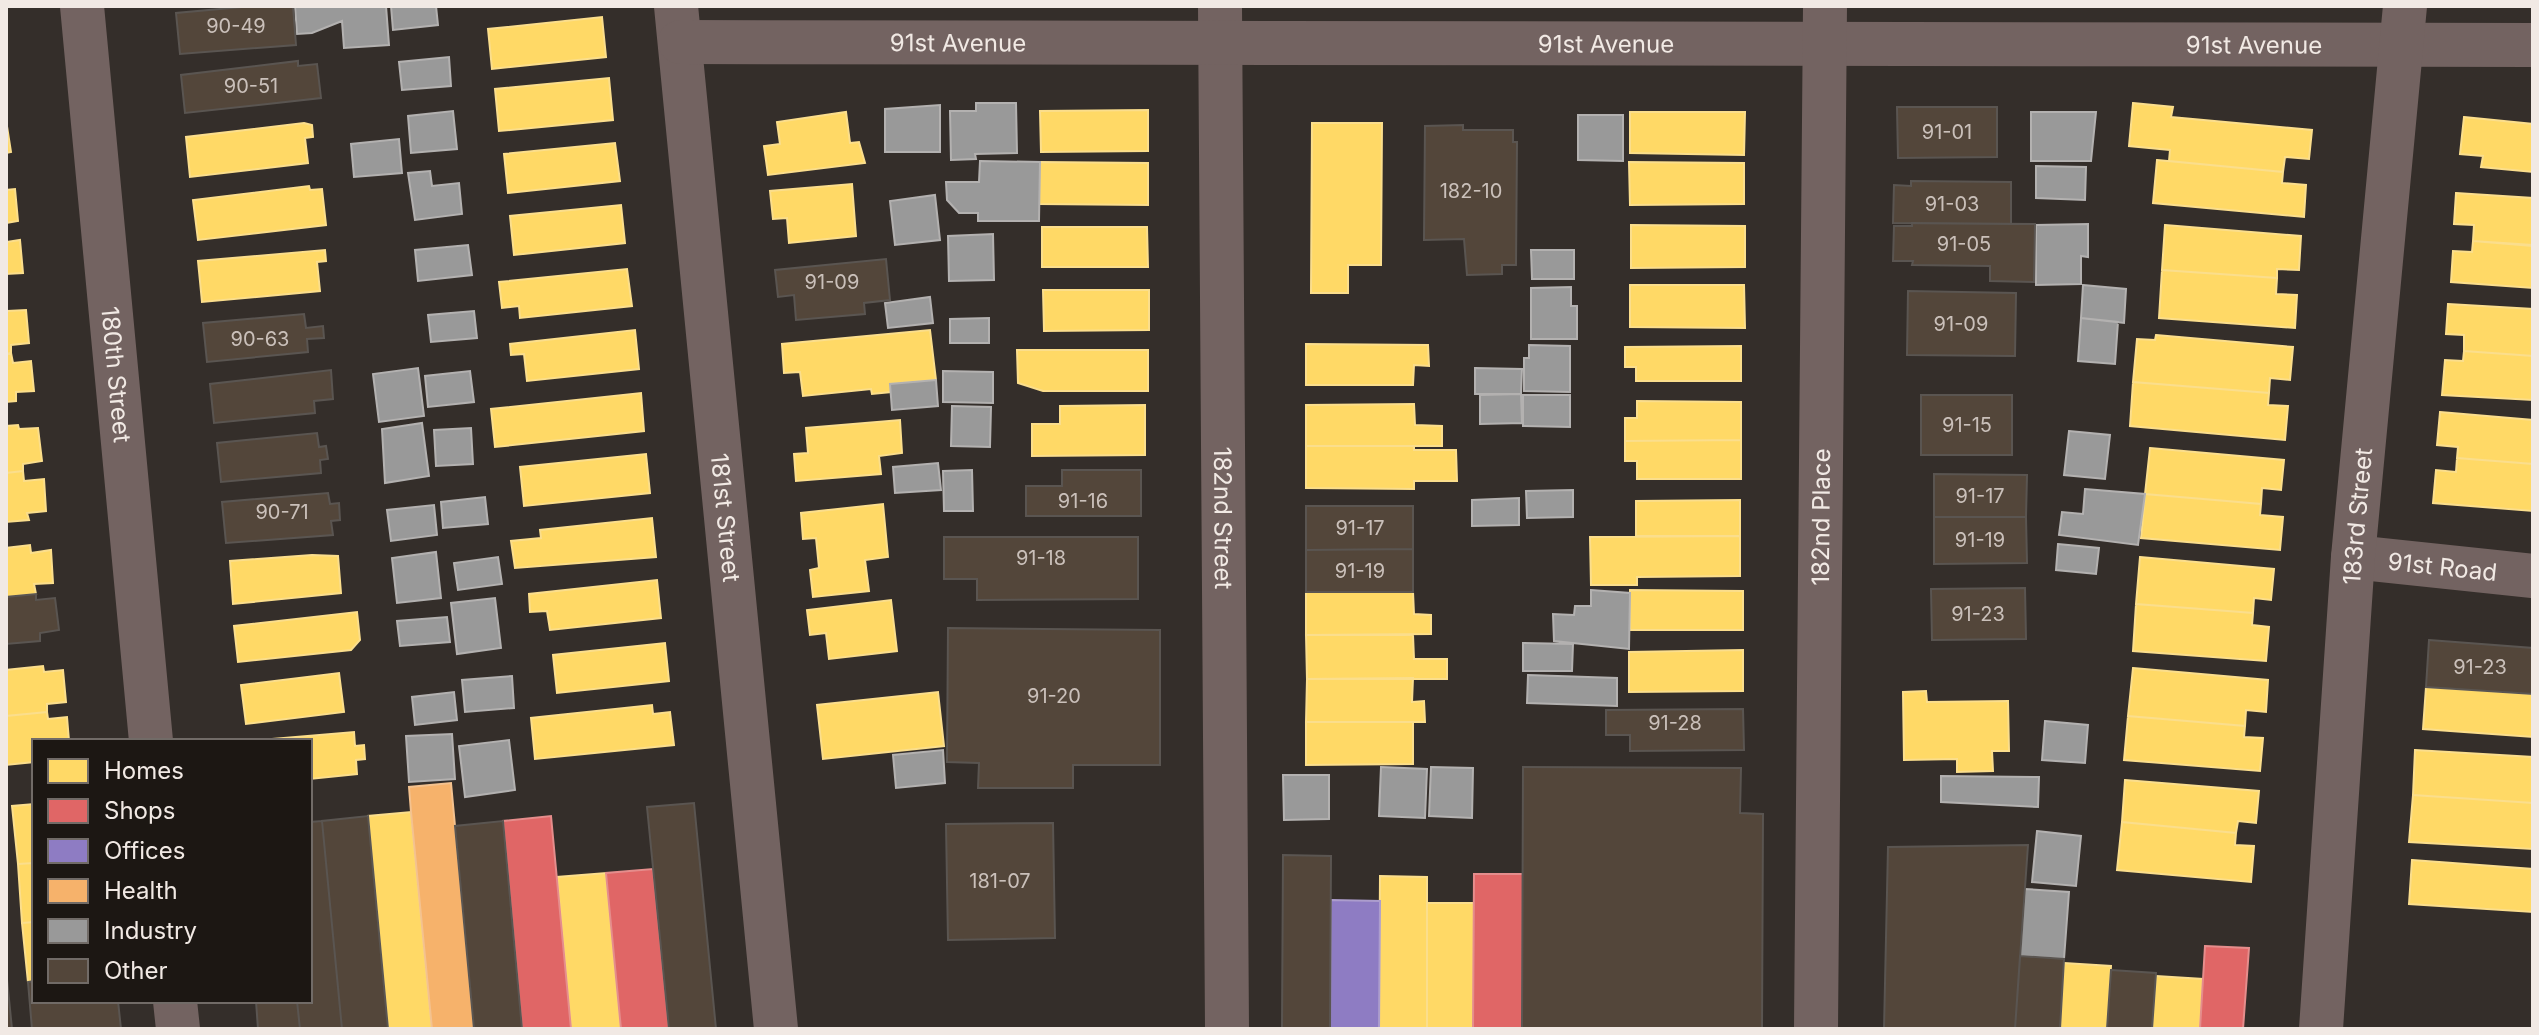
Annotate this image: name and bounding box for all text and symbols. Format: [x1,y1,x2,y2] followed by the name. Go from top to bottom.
[206,14,266,38] house number: 90-49
[890,28,1026,57] street label: 91st Avenue
[1538,29,1674,58] street label: 91st Avenue
[2186,30,2322,59] street label: 91st Avenue
[224,74,278,98] house number: 90-51
[1922,120,1972,144] house number: 91-01
[1440,179,1502,203] house number: 182-10
[1925,192,1979,216] house number: 91-03
[1937,232,1991,256] house number: 91-05
[805,270,859,294] house number: 91-09
[96,305,137,444] street label: 180th Street
[1934,312,1988,336] house number: 91-09
[231,327,289,351] house number: 90-63
[1942,413,1992,437] house number: 91-15
[2337,446,2378,586] street label: 183rd Street
[1209,447,1238,590] street label: 182nd Street
[1805,448,1836,586] street label: 182nd Place
[705,452,747,584] street label: 181st Street
[1955,484,2005,508] house number: 91-17
[1058,489,1108,513] house number: 91-16
[255,500,309,524] house number: 90-71
[1335,516,1385,540] house number: 91-17
[1955,528,2005,552] house number: 91-19
[1016,546,1066,570] house number: 91-18
[2386,546,2499,587] street label: 91st Road
[1335,559,1385,583] house number: 91-19
[1951,602,2005,626] house number: 91-23
[2453,655,2507,679] house number: 91-23
[1027,684,1081,708] house number: 91-20
[1648,711,1702,735] house number: 91-28
[32,739,312,1003] legend
[104,756,184,785] text: Homes
[104,796,175,825] text: Shops
[104,836,185,865] text: Offices
[969,869,1031,893] house number: 181-07
[104,876,178,905] text: Health
[104,916,197,945] text: Industry
[104,956,167,985] text: Other

